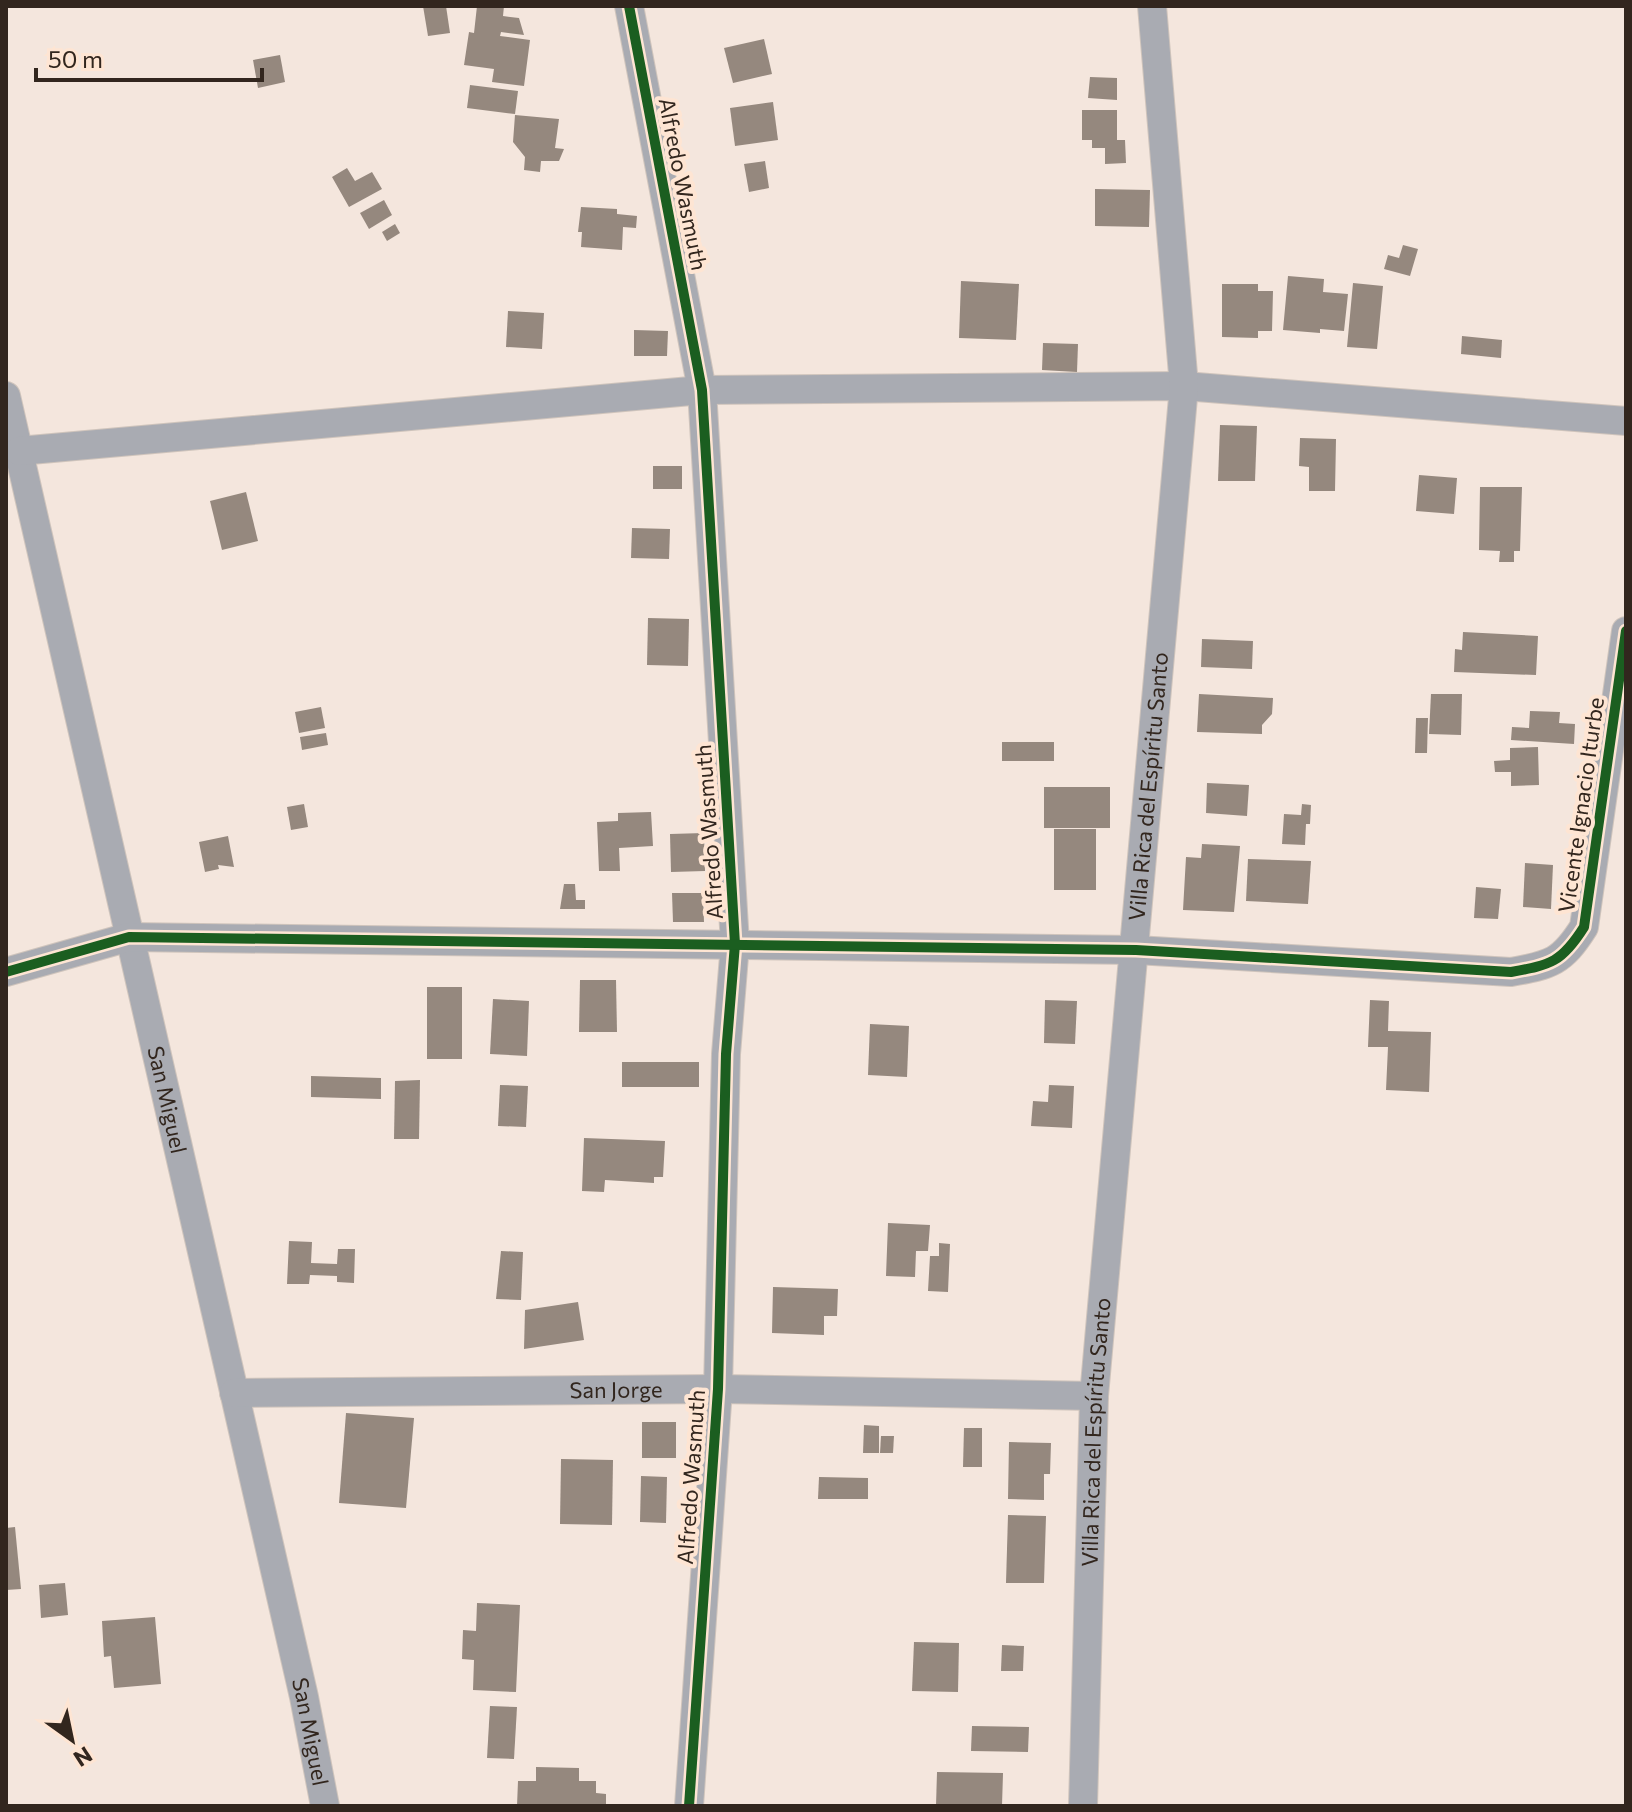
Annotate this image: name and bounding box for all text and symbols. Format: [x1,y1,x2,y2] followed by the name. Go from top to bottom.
[36,32,262,82] scale bar
[48,44,103,73] text: 50 m
[653,95,713,273] street label: Alfredo Wasmuth
[1122,651,1173,922] street label: Villa Rica del Espíritu Santo
[1552,695,1609,914] street label: Vicente Ignacio Iturbe
[689,744,728,920] street label: Alfredo Wasmuth
[142,1043,193,1156] street label: San Miguel
[1075,1296,1116,1567] street label: Villa Rica del Espíritu Santo
[569,1375,663,1403] street label: San Jorge
[671,1389,710,1565] street label: Alfredo Wasmuth
[287,1675,335,1788] street label: San Miguel
[32,1700,112,1780] north arrow
[69,1741,97,1773] text: N

